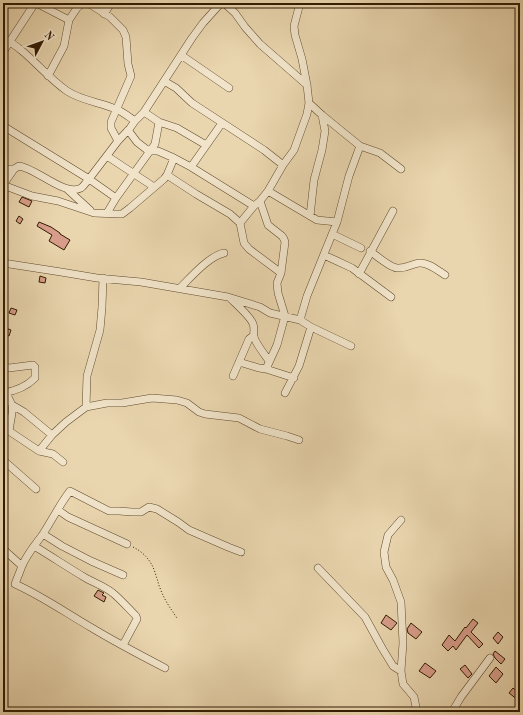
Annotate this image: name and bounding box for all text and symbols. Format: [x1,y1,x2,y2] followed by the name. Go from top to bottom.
[22,22,62,62] north arrow
[42,30,56,44] text: N

